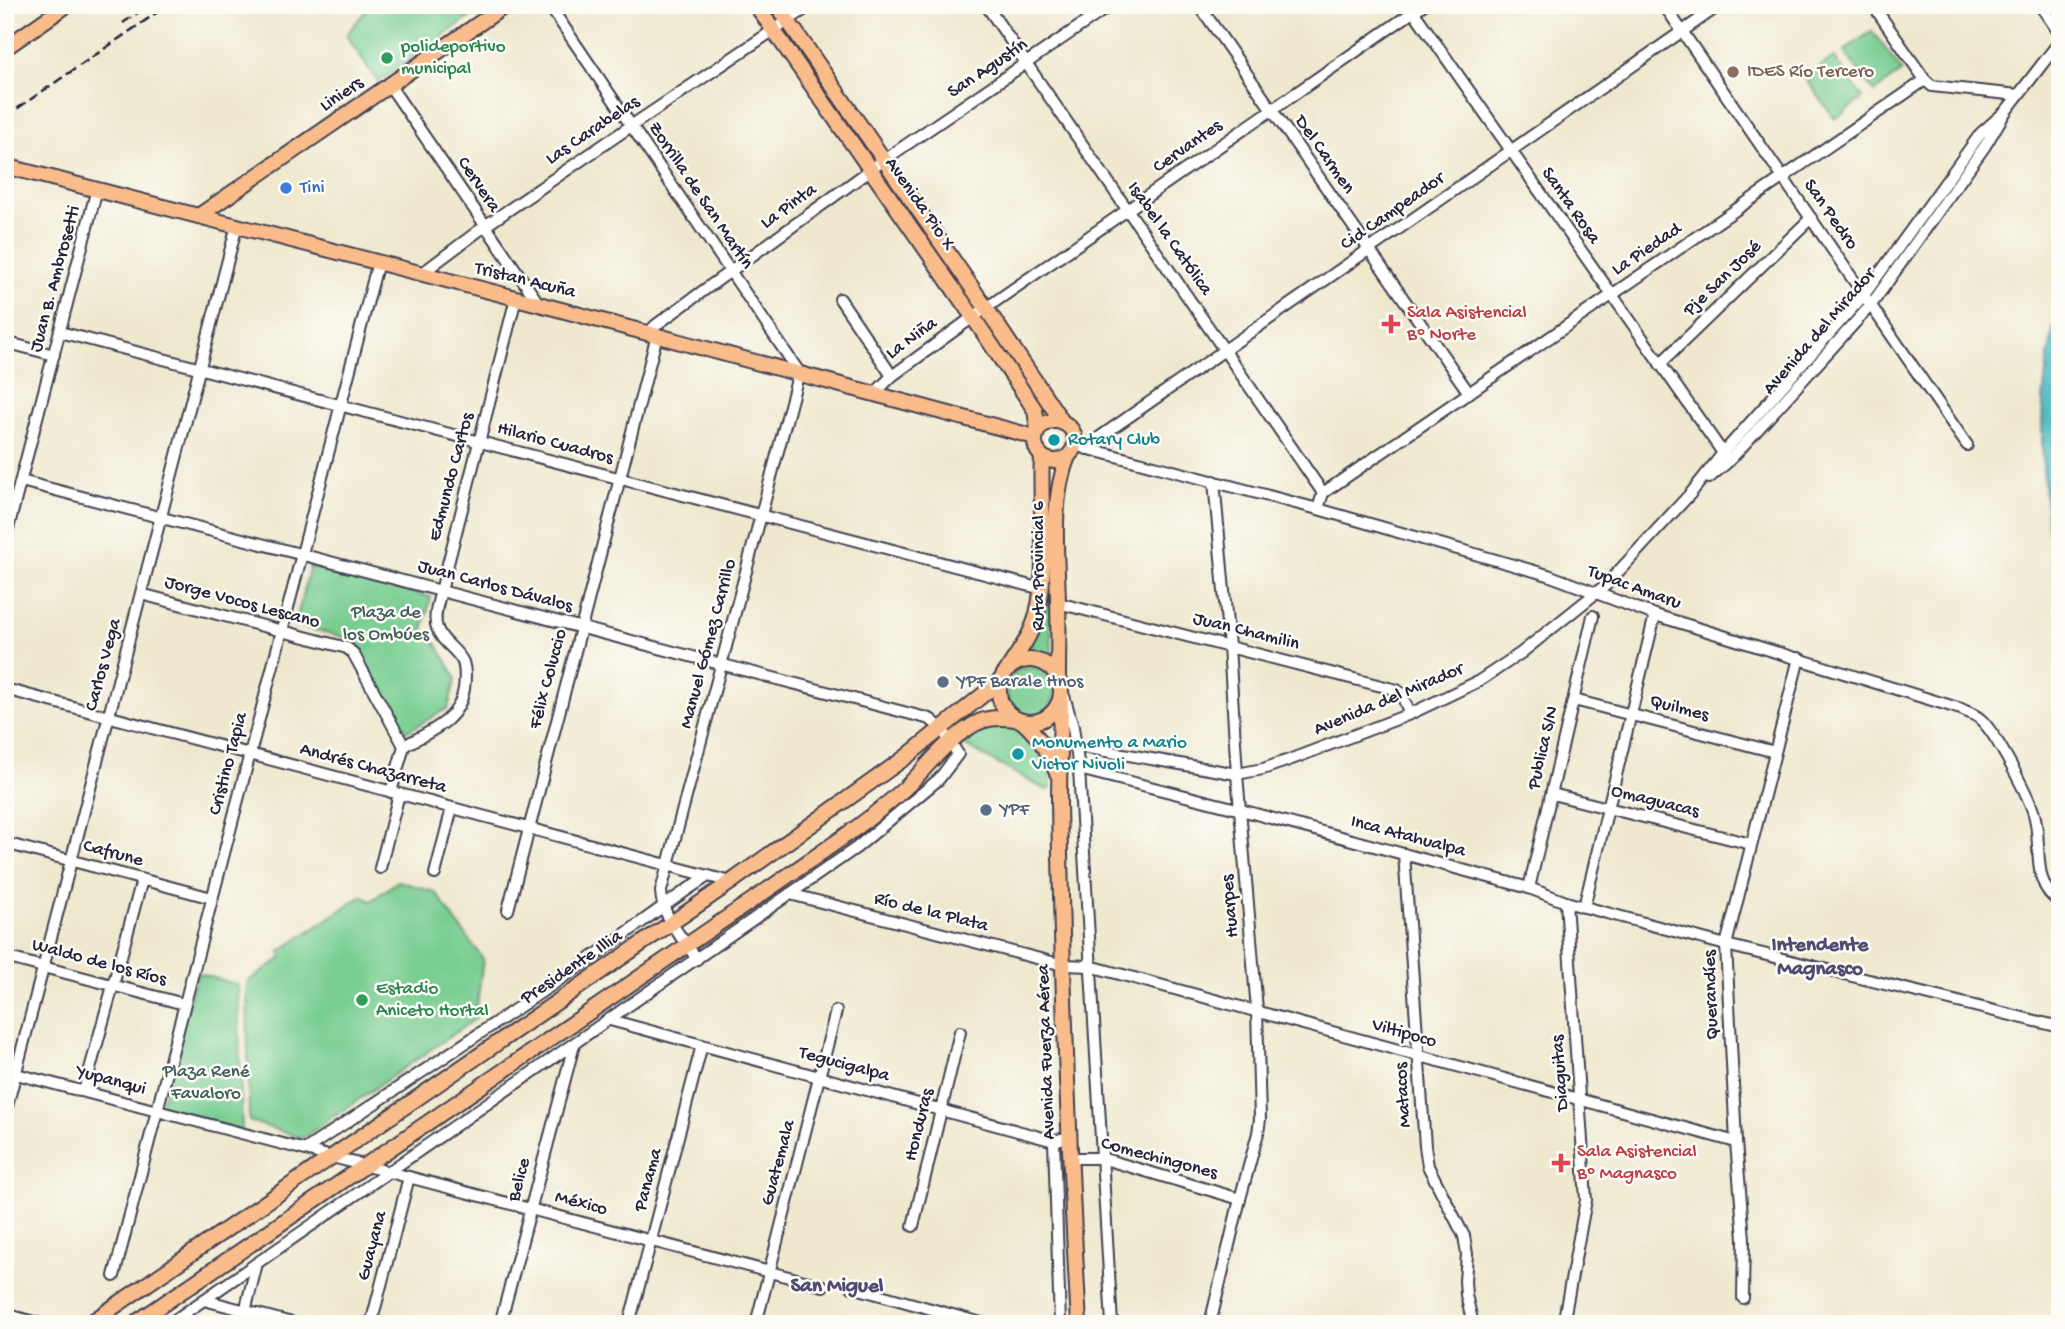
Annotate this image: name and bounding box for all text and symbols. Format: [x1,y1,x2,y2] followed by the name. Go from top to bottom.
[944,34,1032,104] street label: San Agustín
[400,36,506,81] place label: polideportivo municipal
[379,50,395,66] marker: polideportivo municipal
[1747,61,1874,84] place label: IDES Río Tercero
[1725,64,1741,80] marker: IDES Río Tercero
[316,72,369,118] street label: Liniers
[542,91,645,171] street label: Las Carabelas
[1287,110,1359,199] street label: Del Carmen
[1149,114,1228,179] street label: Cervantes
[642,118,758,274] street label: Zorrilla de San Martín
[451,153,506,218] street label: Cervera
[879,153,960,255] street label: Avenida Pio X
[1535,163,1606,250] street label: Santa Rosa
[1337,166,1451,256] street label: Cid Campeador
[1797,175,1863,255] street label: San Pedro
[299,177,325,200] place label: Tini
[756,178,823,235] street label: La Pinta
[1121,178,1218,302] street label: Isabel la Católica
[278,180,294,196] marker: Tini
[25,203,87,355] street label: Juan B. Ambrosetti
[1608,217,1688,282] street label: La Piedad
[1678,236,1767,323] street label: Pje San José
[471,257,579,305] street label: Tristan Acuña
[1759,262,1883,400] street label: Avenida del Mirador
[1406,302,1527,347] place label: Sala Asistencial Bº Norte
[882,312,943,365] street label: La Niña
[1381,314,1401,334] marker: Sala Asistencial Bº Norte
[424,409,480,544] street label: Edmundo Cartos
[494,417,617,471] street label: Hilario Cuadros
[1068,429,1160,452] place label: Rotary Club
[1046,432,1062,448] marker: Rotary Club
[1028,501,1051,631] street label: Ruta Provincial 6
[415,555,576,619] street label: Juan Carlos Dávalos
[675,556,743,731] street label: Manuel Gómez Carrillo
[1583,560,1684,616] street label: Tupac Amaru
[162,571,322,635] street label: Jorge Vocos Lescano
[343,602,430,647] park label: Plaza de los Ombúes
[1190,608,1302,656] street label: Juan Chamilin
[81,615,128,714] street label: Carlos Vega
[524,626,573,732] street label: Félix Coluccio
[1311,657,1470,742] street label: Avenida del Mirador
[955,671,1084,694] place label: YPF Barale Hnos
[935,674,951,690] marker: YPF Barale Hnos
[1647,690,1712,728] street label: Quilmes
[1523,704,1565,793] street label: Publica S/N
[204,709,254,818] street label: Cristino Tapia
[1031,732,1187,777] place label: Monumento a Mario Victor Nivoli
[297,738,450,800] street label: Andrés Chazarreta
[1010,746,1026,762] marker: Monumento a Mario Victor Nivoli
[1609,780,1702,824] street label: Omaguacas
[998,799,1030,822] place label: YPF
[978,802,994,818] marker: YPF
[1348,811,1470,864] street label: Inca Atahualpa
[80,835,146,873] street label: Cafrune
[1217,873,1245,938] street label: Huarpes
[872,888,992,939] street label: Río de la Plata
[516,925,628,1011] street label: Presidente Illia
[29,934,170,992] street label: Waldo de los Ríos
[1772,934,1870,983] district label: Intendente Magnasco
[1699,949,1725,1040] street label: Querandíes
[1032,962,1062,1140] street label: Avenida Fuerza Aérea
[376,978,489,1023] place label: Estadio Aniceto Hortal
[354,992,370,1008] marker: Estadio Aniceto Hortal
[1368,1014,1439,1054] street label: Viltipoco
[1547,1033,1575,1114] street label: Diaguitas
[795,1042,893,1089] street label: Tegucigalpa
[72,1060,148,1101] street label: Yupanqui
[161,1061,250,1106] park label: Plaza René Favaloro
[1390,1061,1418,1128] street label: Matacos
[900,1085,940,1164] street label: Honduras
[757,1116,802,1208] street label: Guatemala
[1098,1132,1221,1186] street label: Comechingones
[1576,1141,1697,1186] place label: Sala Asistencial Bº Magnasco
[629,1144,669,1215] street label: Panama
[1551,1153,1571,1173] marker: Sala Asistencial Bº Magnasco
[503,1156,537,1205] street label: Belice
[552,1186,610,1222] street label: México
[353,1207,394,1283] street label: Guayana
[791,1275,884,1300] district label: San Miguel

